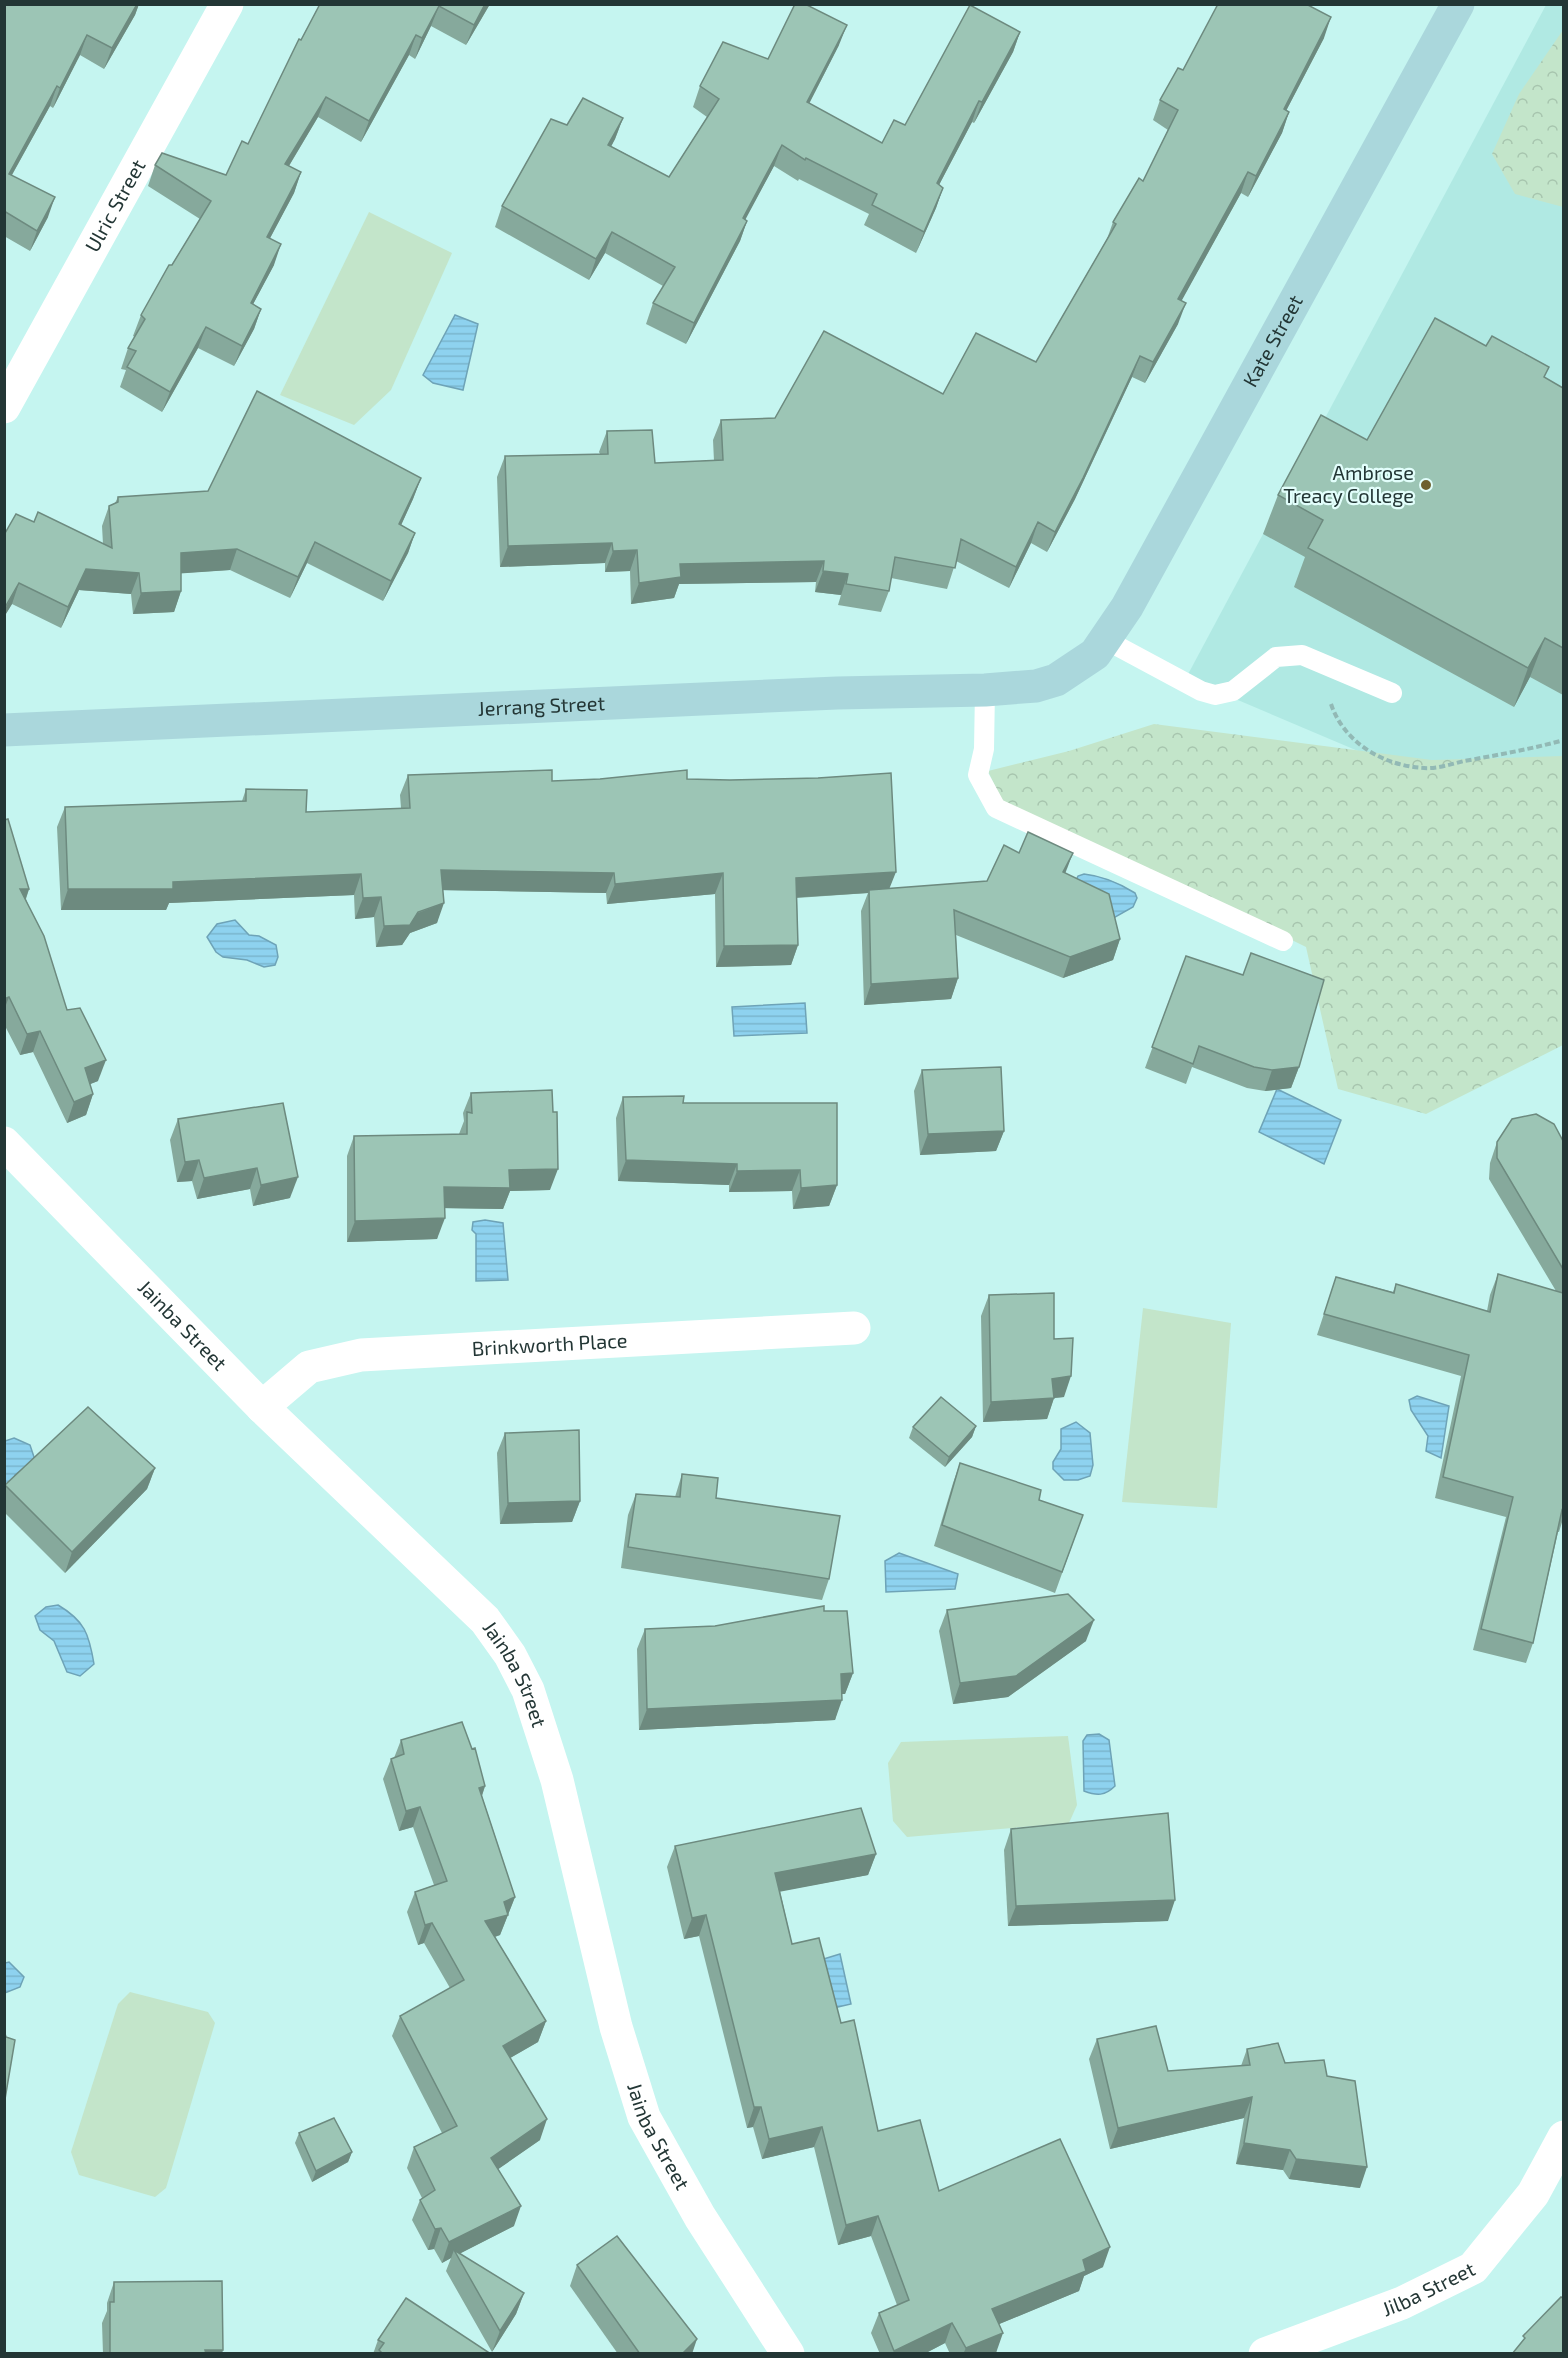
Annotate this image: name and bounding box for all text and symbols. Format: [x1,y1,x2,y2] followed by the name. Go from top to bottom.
[79,154,150,256] street label: Ulric Street
[1237,290,1307,391] street label: Kate Street
[1283,460,1414,507] place label: Ambrose Treacy College
[1419,478,1433,492] marker: Ambrose Treacy College
[477,690,606,720] street label: Jerrang Street
[134,1274,233,1375] street label: Jainba Street
[471,1327,628,1360] street label: Brinkworth Place
[478,1616,552,1730] street label: Jainba Street
[623,2080,695,2194] street label: Jainba Street
[1378,2256,1479,2320] street label: Jilba Street

